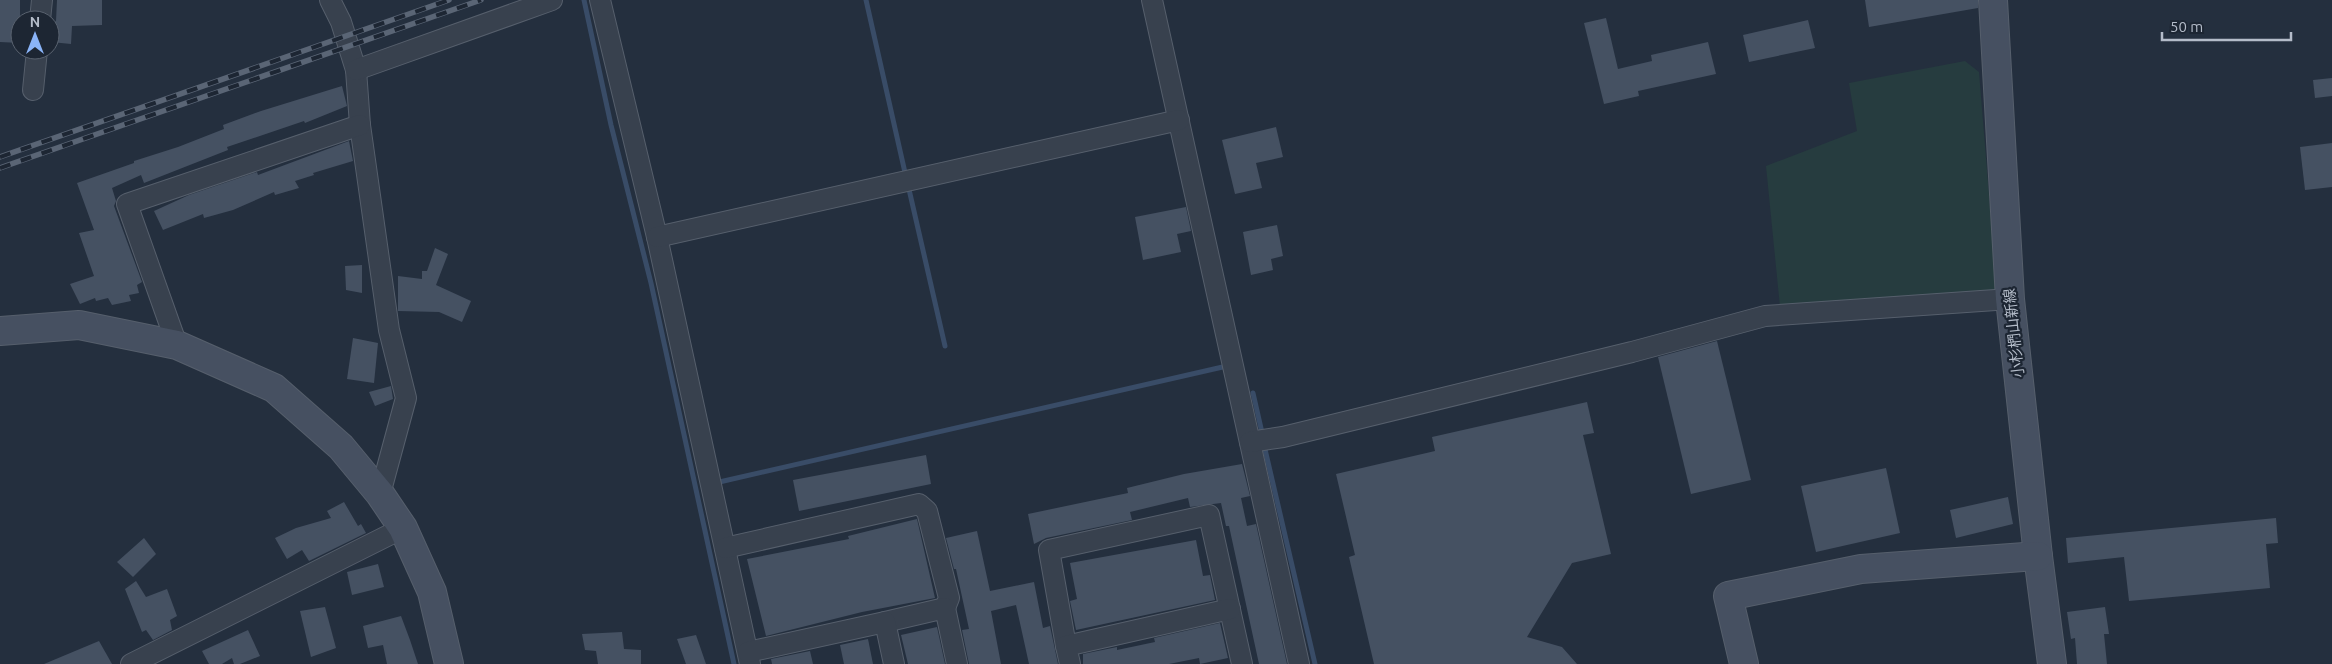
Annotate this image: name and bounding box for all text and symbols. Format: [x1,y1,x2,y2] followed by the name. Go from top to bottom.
[10,10,60,60] north arrow
[2162,10,2291,42] scale bar
[30,14,40,30] text: N
[2170,18,2203,35] text: 50 m
[2000,287,2027,379] street label: 小杉椚山新線

